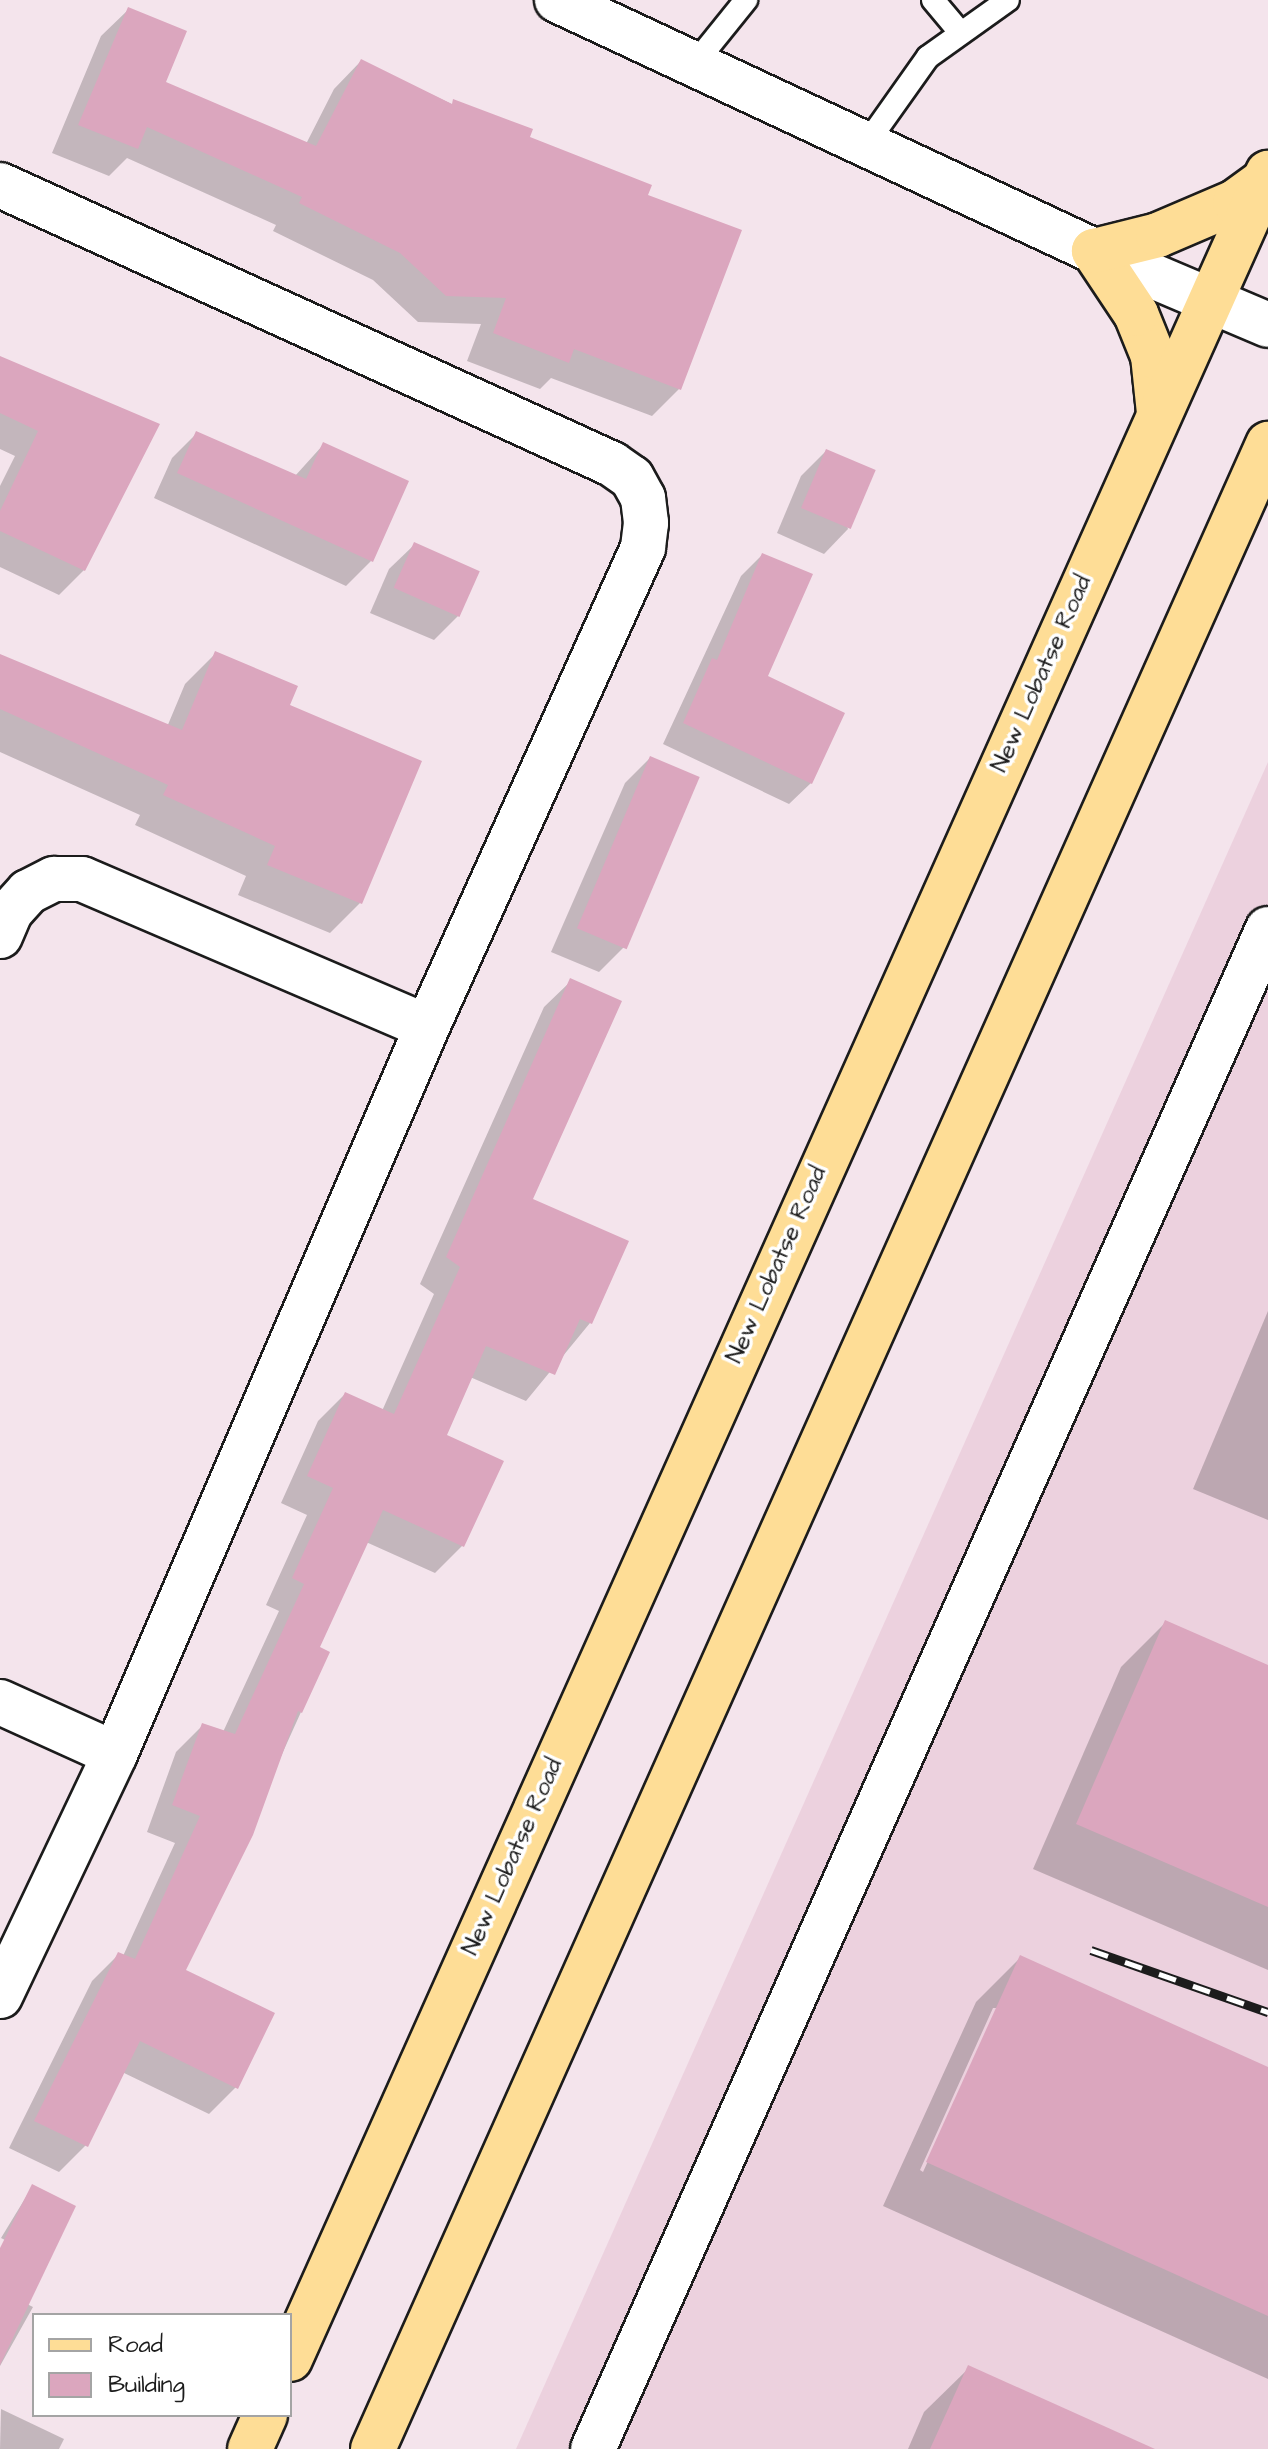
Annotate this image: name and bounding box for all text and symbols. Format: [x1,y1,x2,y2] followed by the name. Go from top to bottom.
[986,571,1098,777] street label: New Lobatse Road
[721,1162,833,1368] street label: New Lobatse Road
[457,1754,569,1960] street label: New Lobatse Road
[32,2313,292,2417] legend
[108,2328,163,2362] text: Road
[108,2368,185,2402] text: Building

